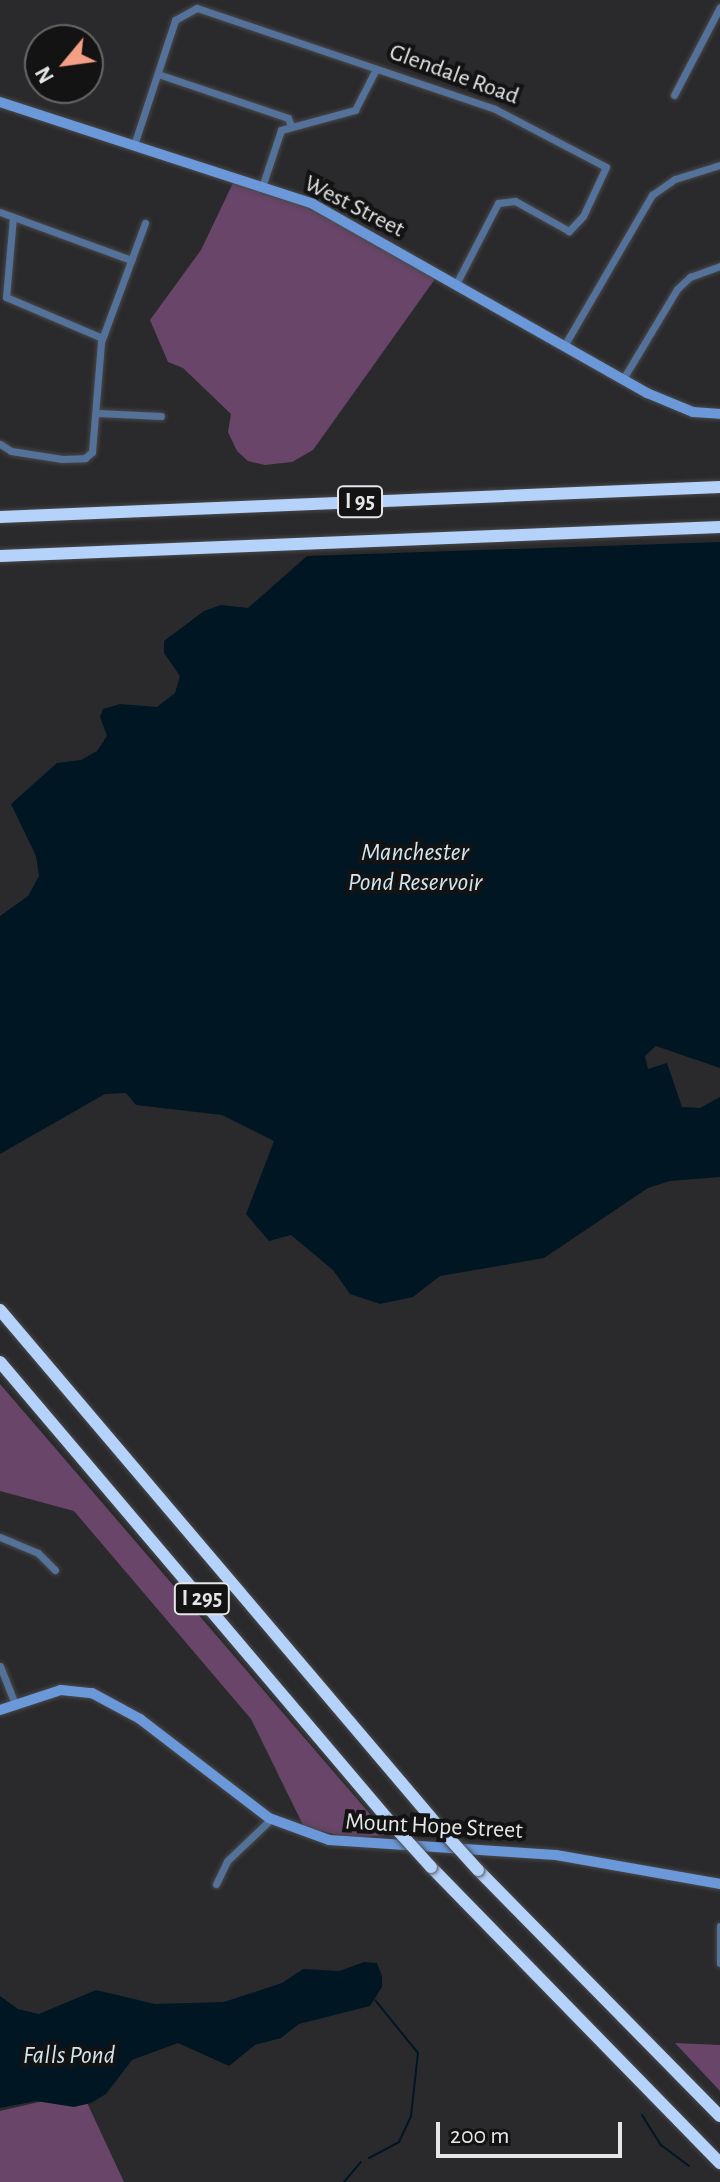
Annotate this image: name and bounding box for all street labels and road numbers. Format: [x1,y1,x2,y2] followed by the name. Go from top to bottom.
[385,38,523,112] street label: Glendale Road
[299,170,409,244] street label: West Street
[336,484,384,520] road number: I 95
[172,1581,232,1617] road number: I 295
[345,1808,523,1846] street label: Mount Hope Street

